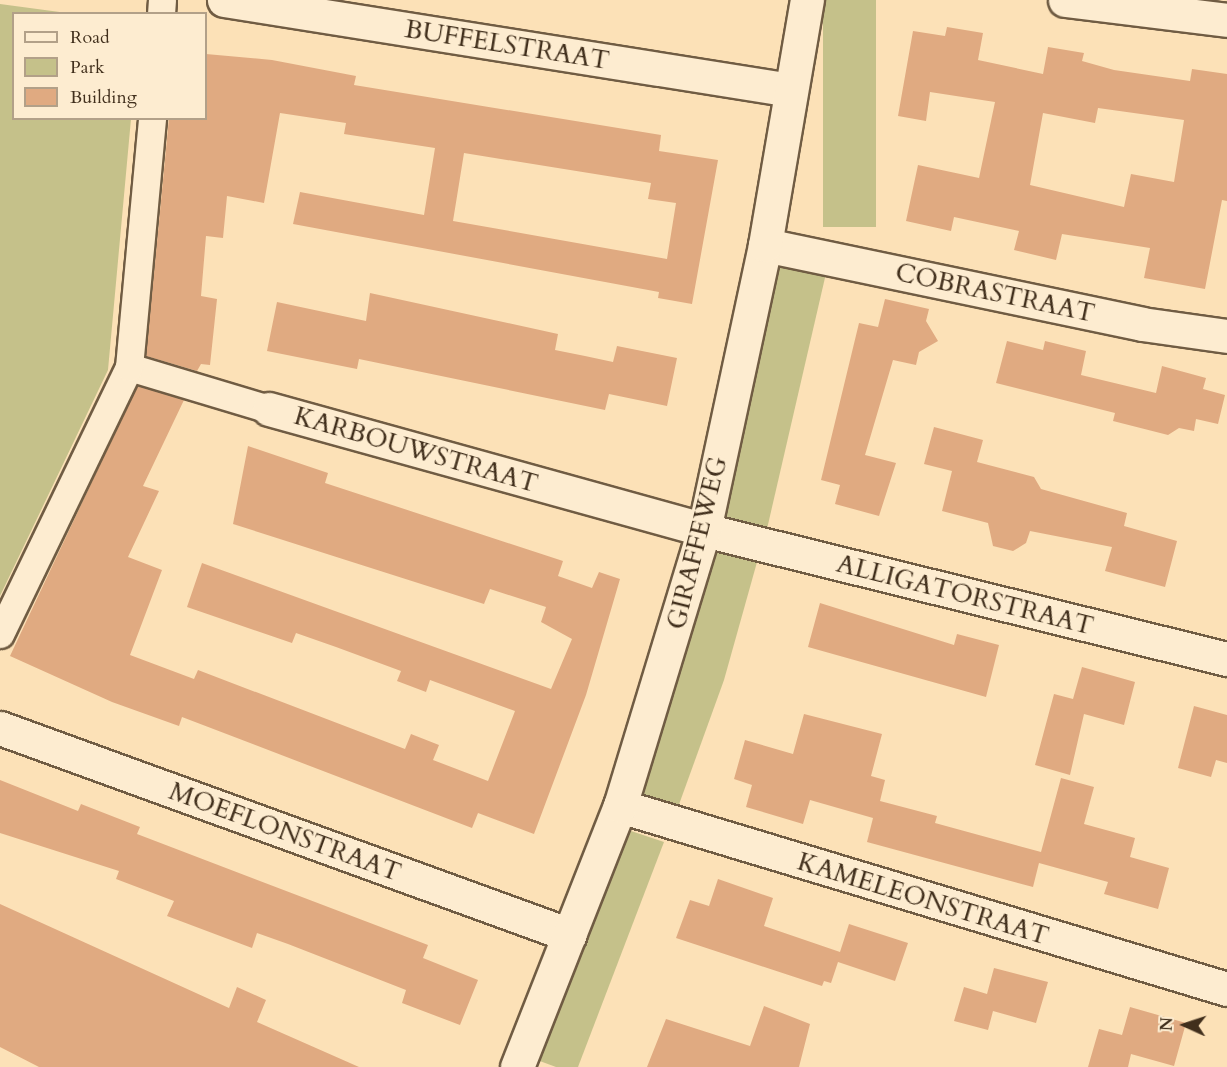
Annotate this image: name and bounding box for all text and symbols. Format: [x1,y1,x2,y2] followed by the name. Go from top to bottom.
[12,12,207,120] legend
[403,13,611,77] street label: BUFFELSTRAAT
[70,25,110,50] text: Road
[70,55,105,80] text: Park
[70,85,137,110] text: Building
[893,257,1097,329] street label: COBRASTRAAT
[291,400,541,500] street label: KARBOUWSTRAAT
[660,453,734,633] street label: GIRAFFEWEG
[833,548,1097,642] street label: ALLIGATORSTRAAT
[165,776,405,888] street label: MOEFLONSTRAAT
[794,846,1052,952] street label: KAMELEONSTRAAT
[1155,995,1215,1055] north arrow
[1156,1017,1178,1032] text: N

